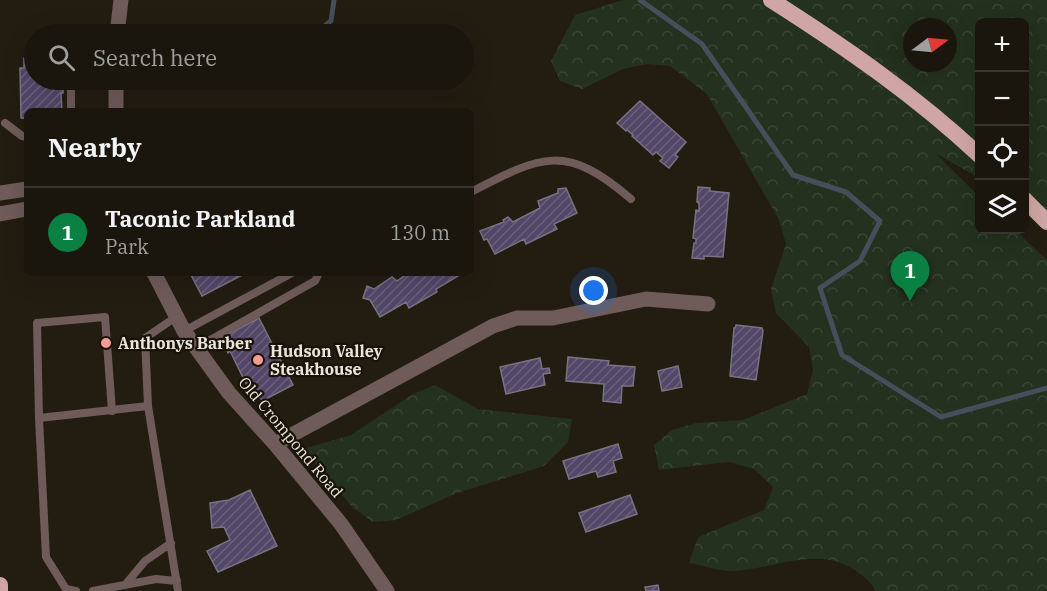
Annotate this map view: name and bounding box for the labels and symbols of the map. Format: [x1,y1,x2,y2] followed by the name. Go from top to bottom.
[903,18,957,72] north arrow
[890,252,930,301] pin: 1
[579,276,608,305] your location
[118,333,252,353] place label: Anthonys Barber
[99,336,113,350] marker: Anthonys Barber
[270,341,384,379] place label: Hudson Valley Steakhouse
[251,353,265,367] marker: Hudson Valley Steakhouse
[234,372,348,502] street label: Old Crompond Road

